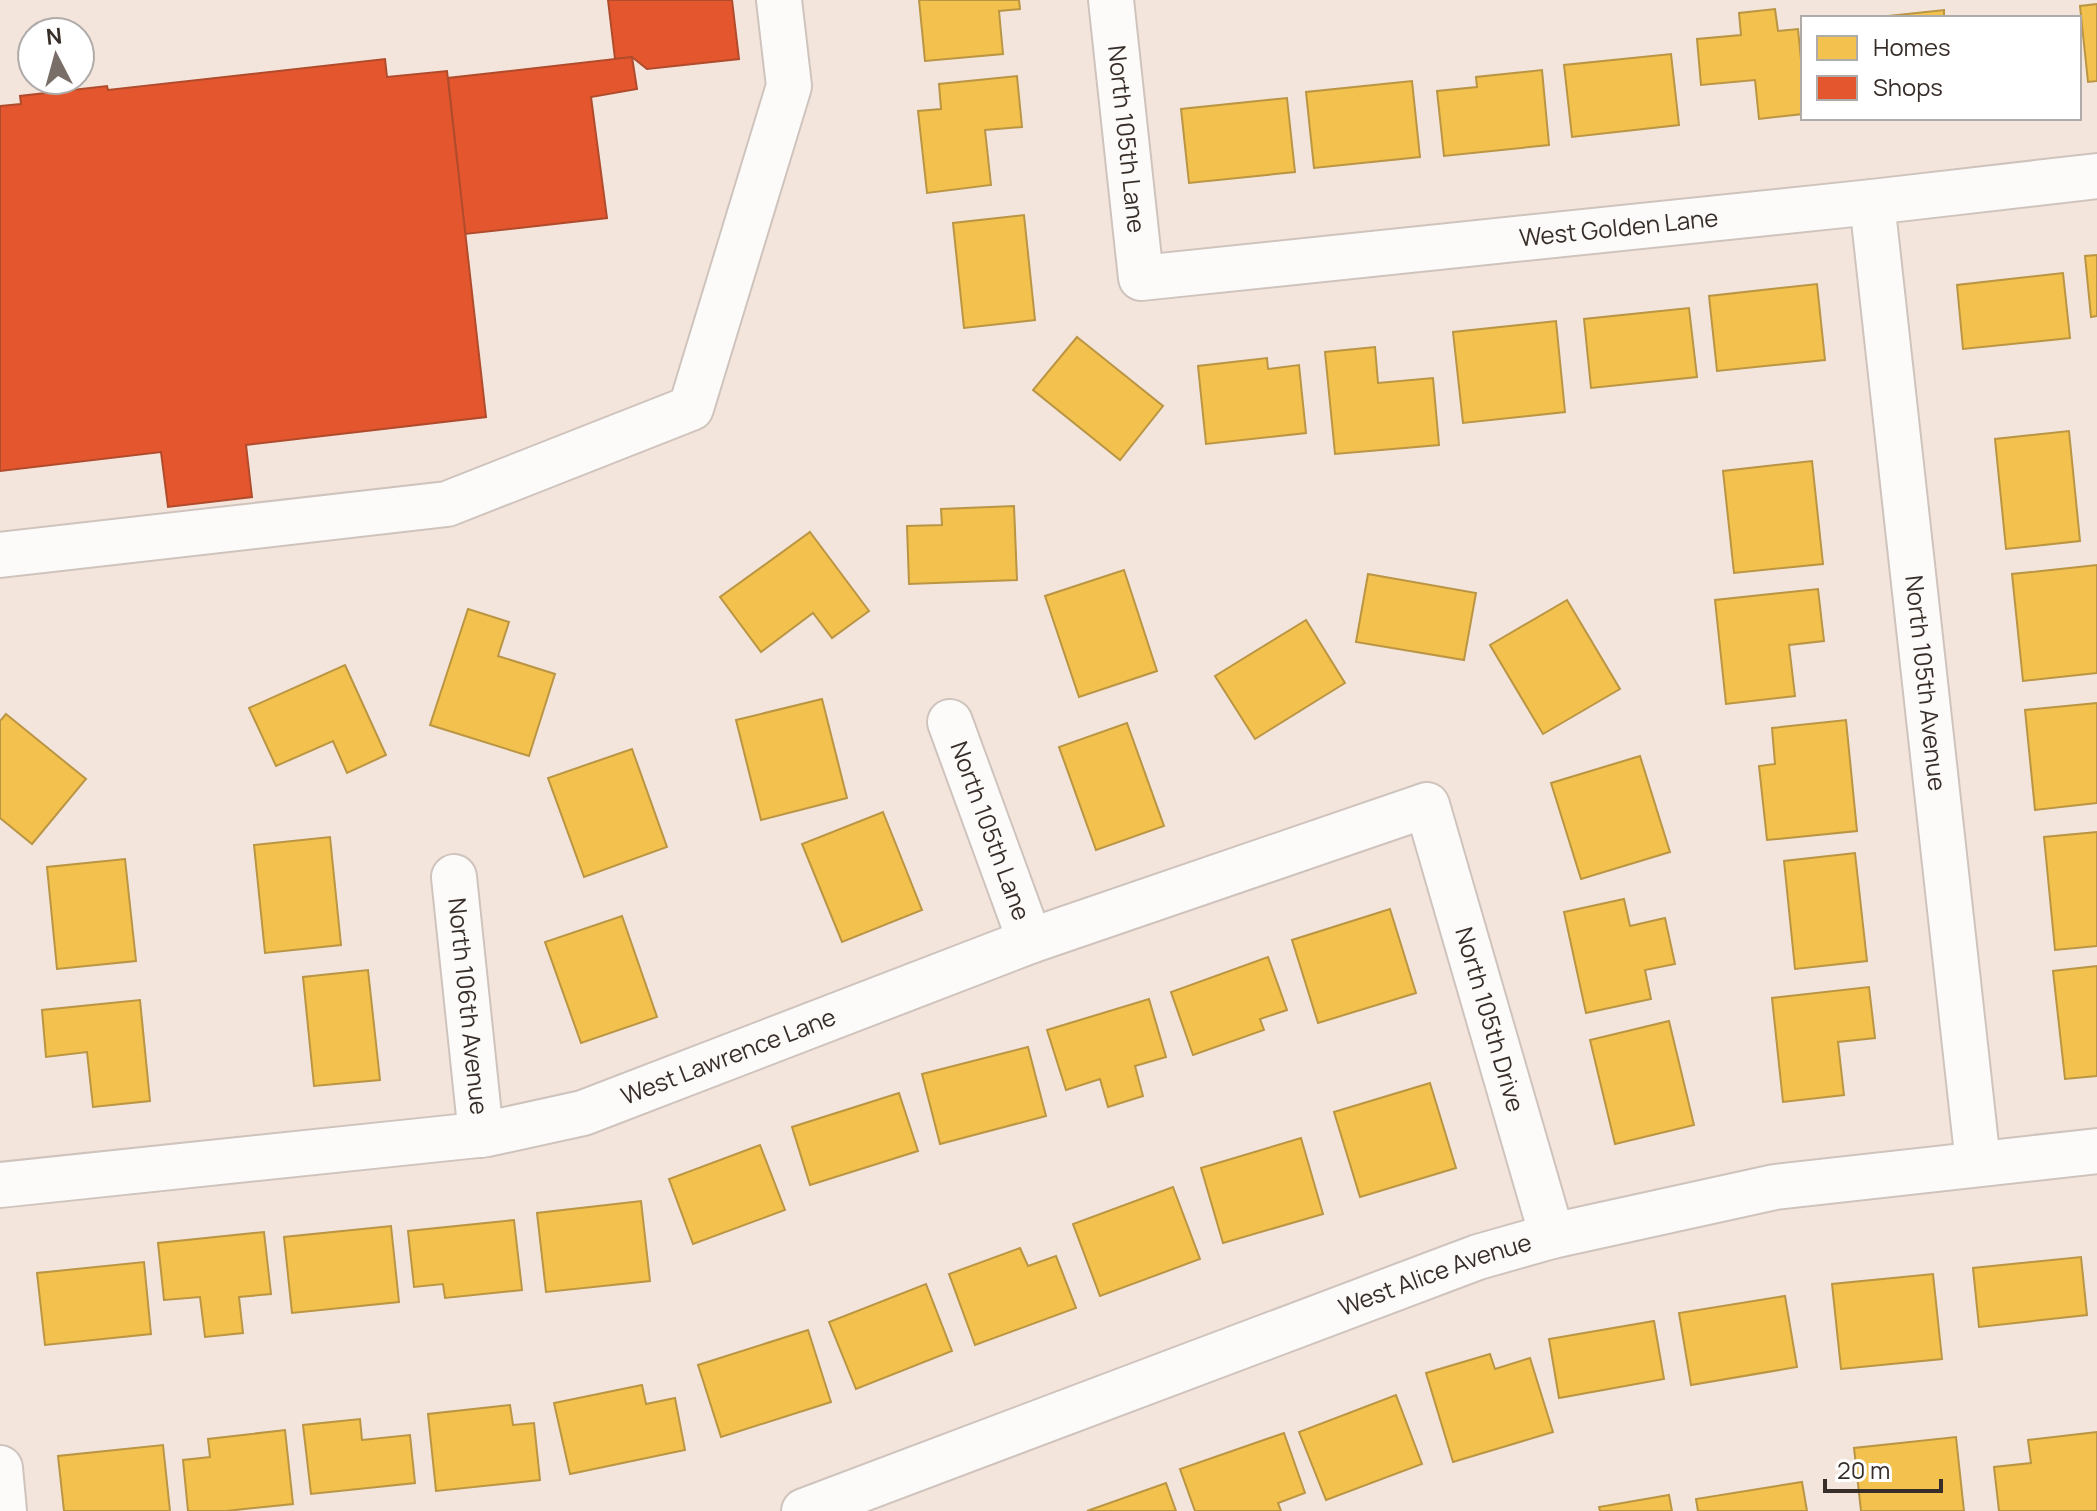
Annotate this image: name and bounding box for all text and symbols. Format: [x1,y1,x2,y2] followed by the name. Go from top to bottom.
[16,16,96,96] north arrow
[1801,16,2081,120] legend
[44,20,63,52] text: N
[1873,30,1951,63] text: Homes
[1101,44,1154,234] street label: North 105th Lane
[1873,70,1943,103] text: Shops
[1518,200,1720,254] street label: West Golden Lane
[1898,573,1955,792] street label: North 105th Avenue
[943,736,1039,925] street label: North 105th Lane
[441,896,497,1116] street label: North 106th Avenue
[1448,923,1533,1115] street label: North 105th Drive
[616,999,840,1112] street label: West Lawrence Lane
[1334,1225,1535,1323] street label: West Alice Avenue
[1825,1443,1941,1493] scale bar
[1837,1453,1890,1486] text: 20 m

